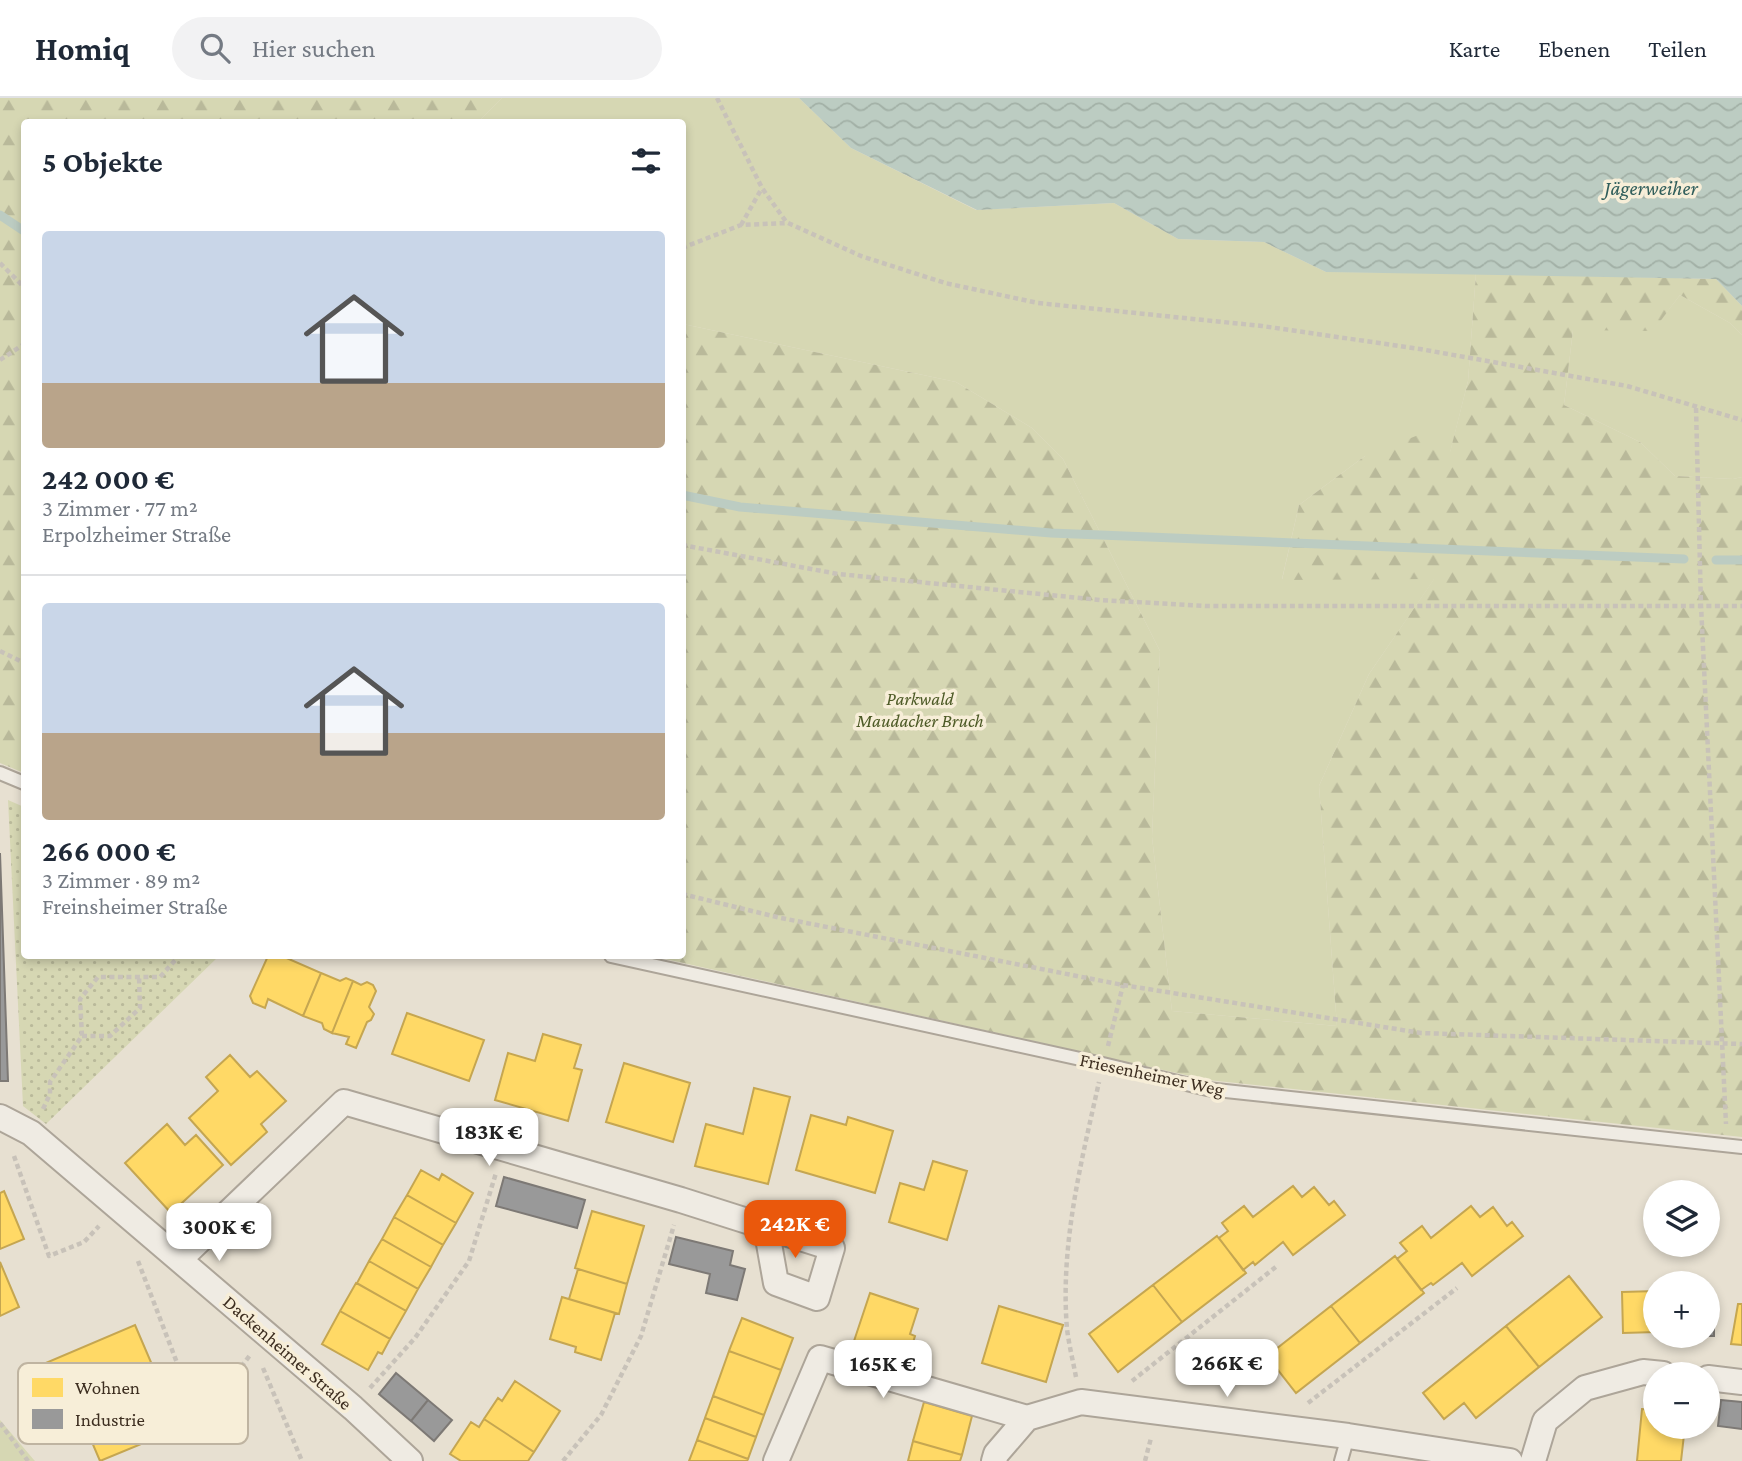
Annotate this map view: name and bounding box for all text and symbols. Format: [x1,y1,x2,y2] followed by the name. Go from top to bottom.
[172,17,662,80] search box
[196,29,234,67] icon: search
[35,30,130,67] text: Homiq
[252,34,375,63] text: Hier suchen
[1449,35,1500,62] text: Karte
[1538,35,1610,62] text: Ebenen
[1648,35,1707,62] text: Teilen
[627,142,665,180] icon: filters
[42,145,163,178] text: 5 Objekte
[1600,176,1698,200] water label: Jägerweiher
[291,276,417,402] icon: home
[42,462,174,495] text: 242 000 €
[42,495,198,521] text: 3 Zimmer · 77 m²
[42,521,231,547] text: Erpolzheimer Straße
[291,648,417,774] icon: home
[855,688,984,731] park label: Parkwald Maudacher Bruch
[42,834,176,867] text: 266 000 €
[42,867,200,893] text: 3 Zimmer · 89 m²
[42,893,228,919] text: Freinsheimer Straße
[1078,1049,1226,1100] street label: Friesenheimer Weg
[432,1108,546,1168] pin: 183K €
[455,1118,523,1144] text: 183K €
[1643,1180,1720,1439] map controls
[1643,1180,1720,1257] button: layers
[738,1200,852,1260] pin: 242K €
[162,1204,276,1263] pin: 300K €
[760,1210,830,1236] text: 242K €
[182,1213,256,1239] text: 300K €
[1643,1271,1720,1348] button: +
[219,1291,356,1414] street label: Dackenheimer Straße
[826,1340,940,1400] pin: 165K €
[1170,1340,1284,1399] pin: 266K €
[1191,1349,1263,1375] text: 266K €
[850,1350,916,1376] text: 165K €
[1643,1362,1720,1439] button: −
[18,1363,248,1444] legend
[75,1377,140,1398] text: Wohnen
[75,1409,145,1430] text: Industrie

